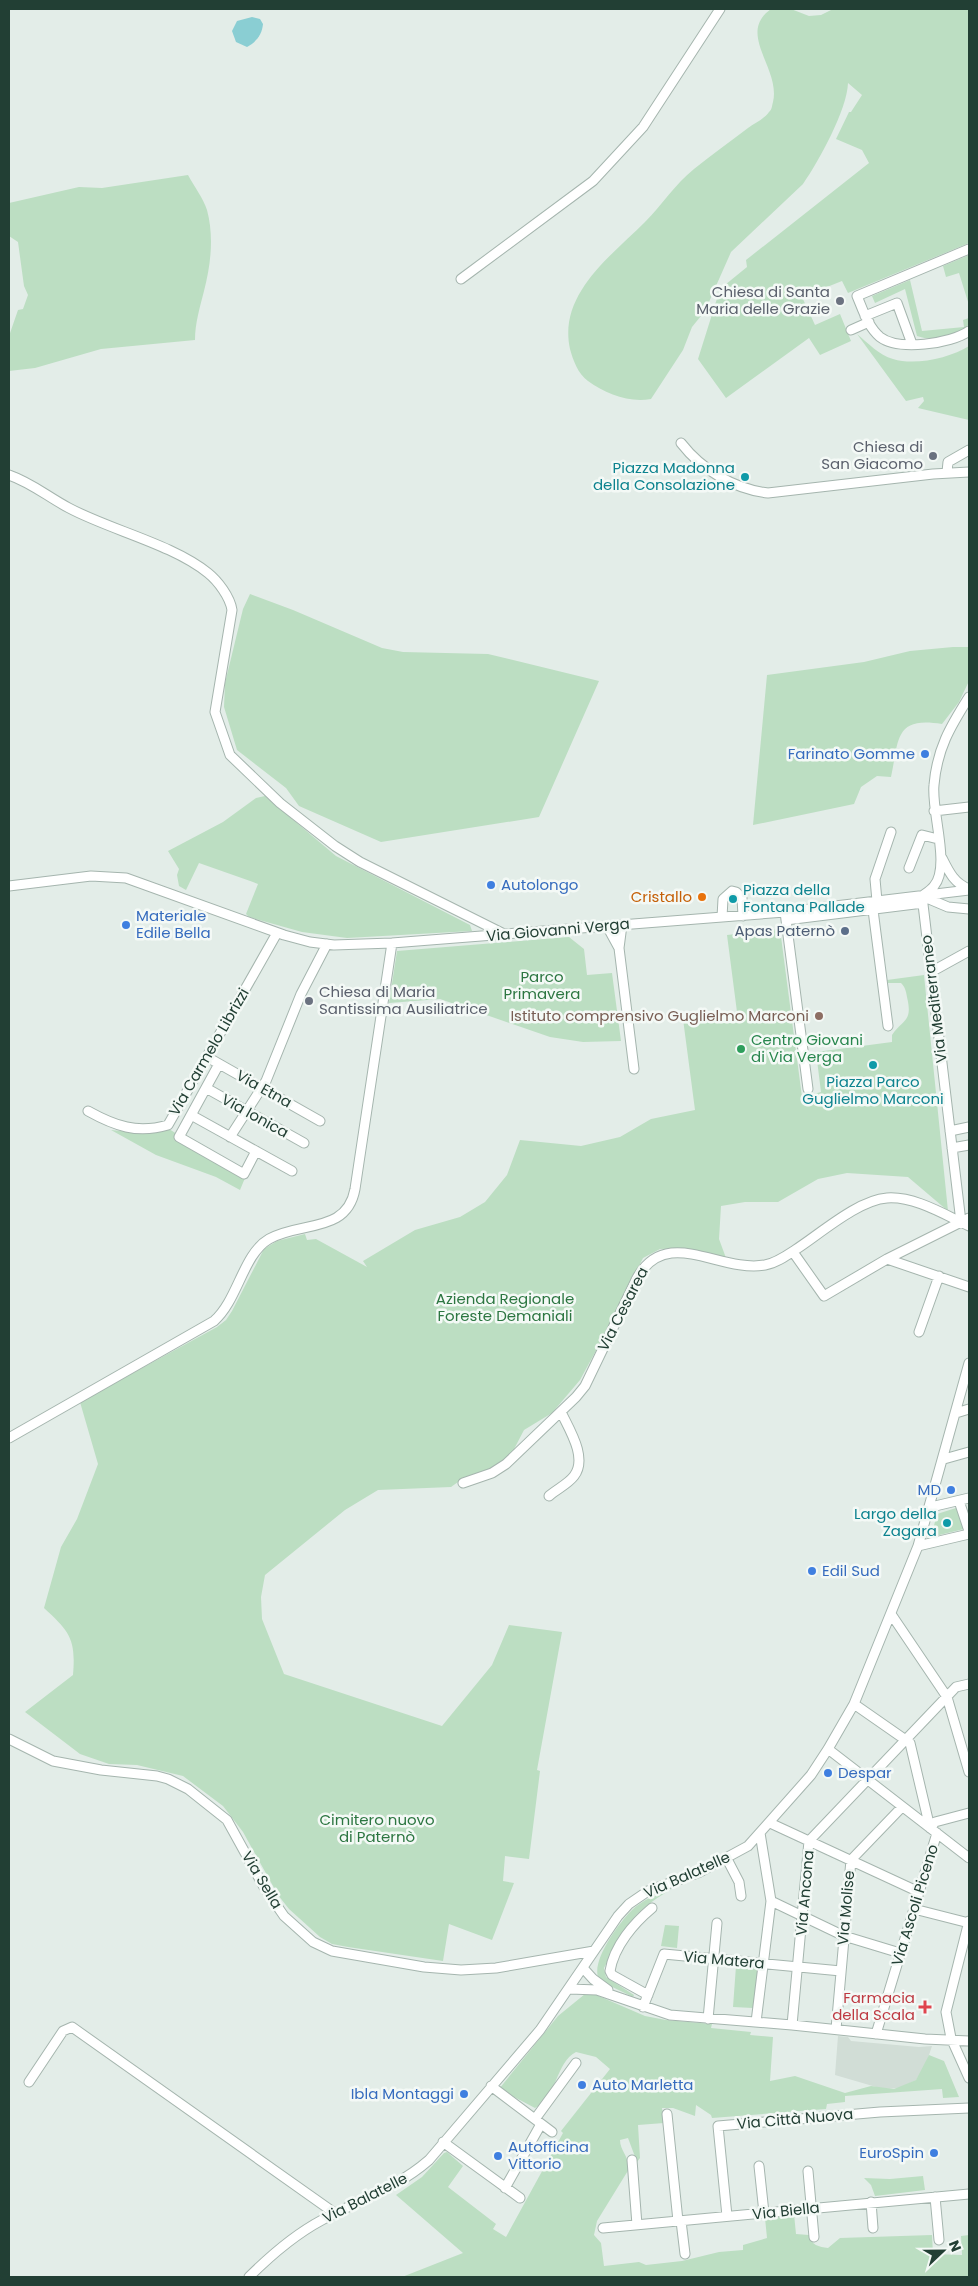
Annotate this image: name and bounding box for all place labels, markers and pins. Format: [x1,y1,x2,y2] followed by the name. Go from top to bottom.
[696,281,830,319] place label: Chiesa di Santa Maria delle Grazie
[834,295,846,307] marker: Chiesa di Santa Maria delle Grazie
[821,436,923,474] place label: Chiesa di San Giacomo
[927,450,939,462] marker: Chiesa di San Giacomo
[593,457,735,495] place label: Piazza Madonna della Consolazione
[739,471,751,483] marker: Piazza Madonna della Consolazione
[788,743,915,764] place label: Farinato Gomme
[919,748,931,760] marker: Farinato Gomme
[501,874,578,895] place label: Autolongo
[485,879,497,891] marker: Autolongo
[743,879,865,917] place label: Piazza della Fontana Pallade
[631,886,692,907] place label: Cristallo
[696,891,708,903] marker: Cristallo
[727,893,739,905] marker: Piazza della Fontana Pallade
[136,905,211,943] place label: Materiale Edile Bella
[120,919,132,931] marker: Materiale Edile Bella
[734,920,835,941] place label: Apas Paternò
[839,925,851,937] marker: Apas Paternò
[319,981,488,1019] place label: Chiesa di Maria Santissima Ausiliatrice
[303,995,315,1007] marker: Chiesa di Maria Santissima Ausiliatrice
[510,1005,809,1026] place label: Istituto comprensivo Guglielmo Marconi
[813,1010,825,1022] marker: Istituto comprensivo Guglielmo Marconi
[751,1029,863,1067] place label: Centro Giovani di Via Verga
[735,1043,747,1055] marker: Centro Giovani di Via Verga
[867,1059,879,1071] marker: Piazza Parco Guglielmo Marconi
[802,1071,944,1109] place label: Piazza Parco Guglielmo Marconi
[917,1479,941,1500] place label: MD
[945,1484,957,1496] marker: MD
[854,1503,937,1541] place label: Largo della Zagara
[941,1517,953,1529] marker: Largo della Zagara
[822,1560,880,1581] place label: Edil Sud
[806,1565,818,1577] marker: Edil Sud
[838,1762,892,1783] place label: Despar
[822,1767,834,1779] marker: Despar
[832,1987,915,2025] place label: Farmacia della Scala
[919,2001,931,2013] marker: Farmacia della Scala
[592,2074,693,2095] place label: Auto Marletta
[576,2079,588,2091] marker: Auto Marletta
[351,2083,454,2104] place label: Ibla Montaggi
[458,2088,470,2100] marker: Ibla Montaggi
[508,2136,589,2174] place label: Autofficina Vittorio
[859,2142,924,2163] place label: EuroSpin
[928,2147,940,2159] marker: EuroSpin
[492,2150,504,2162] marker: Autofficina Vittorio

